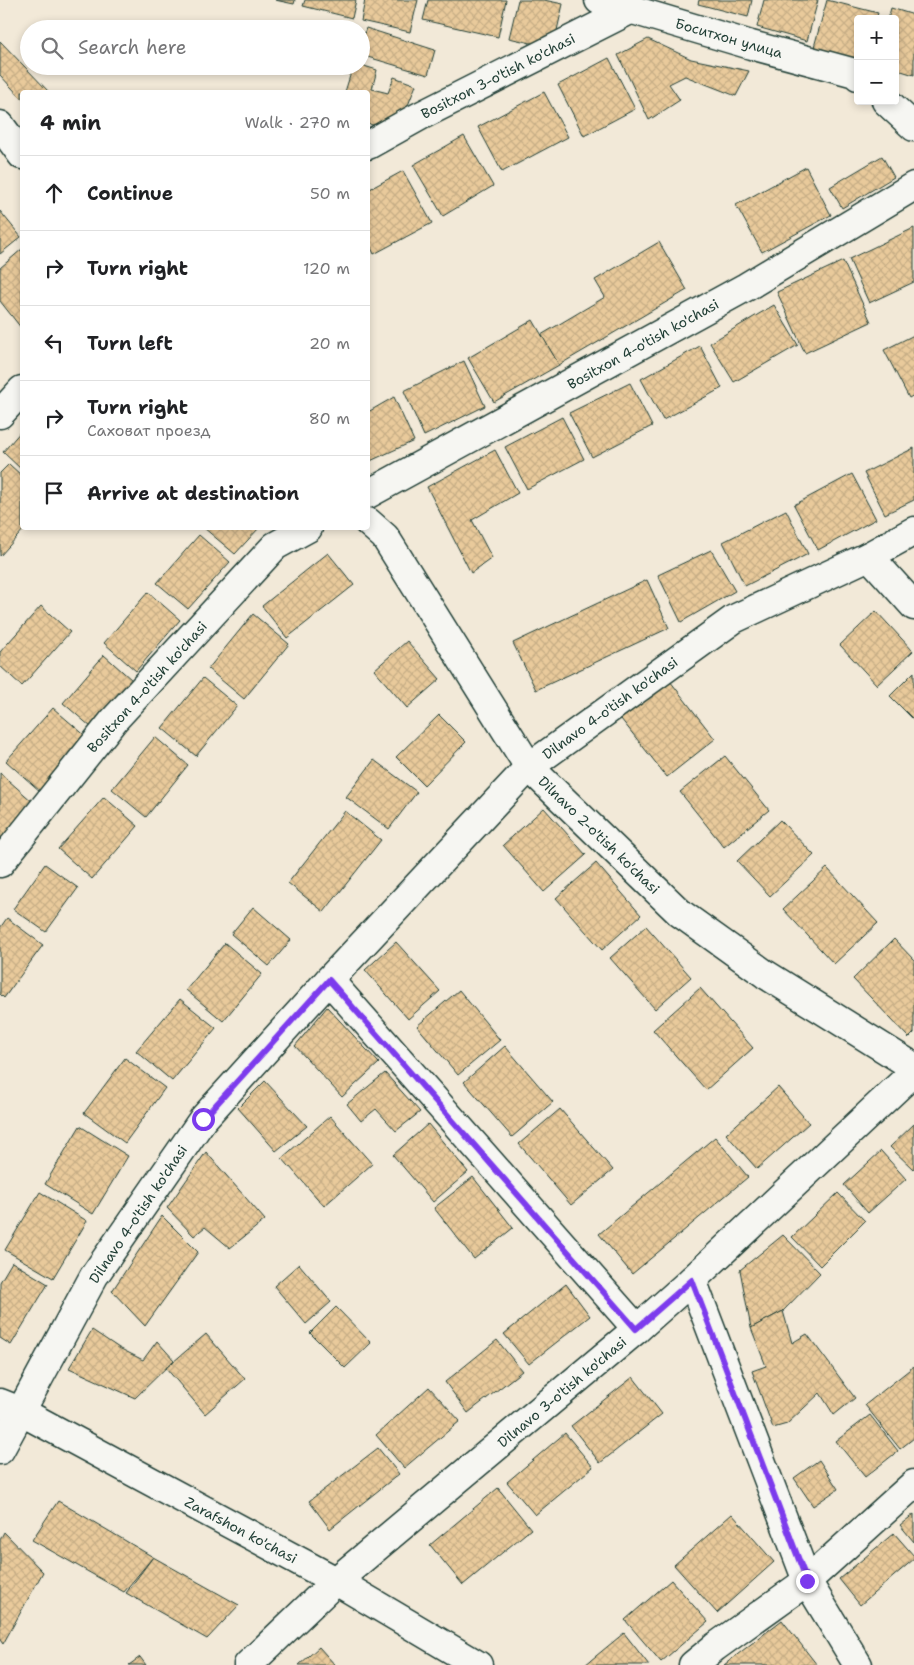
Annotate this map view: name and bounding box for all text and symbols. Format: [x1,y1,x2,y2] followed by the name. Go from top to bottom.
[673,14,785,62] street label: Боситхон улица
[854,15,899,105] map controls
[854,15,899,60] button: +
[20,20,370,75] search box
[418,29,578,123] street label: Bositxon 3-o'tish ko'chasi
[38,34,66,62] icon: search
[78,35,187,60] text: Search here
[854,60,899,105] button: −
[40,109,101,137] text: 4 min
[245,112,350,133] text: Walk · 270 m
[40,179,68,207] icon: ahead
[87,181,173,206] text: Continue
[310,183,350,204] text: 50 m
[40,254,68,282] icon: right
[87,256,188,281] text: Turn right
[303,258,350,279] text: 120 m
[564,295,722,393] street label: Bositxon 4-o'tish ko'chasi
[40,329,68,357] icon: left
[87,331,173,356] text: Turn left
[309,333,350,354] text: 20 m
[87,395,188,420] text: Turn right
[40,404,68,432] icon: right
[309,408,350,429] text: 80 m
[87,420,211,441] text: Саховат проезд
[40,479,68,507] icon: arrive
[87,481,299,506] text: Arrive at destination
[83,618,211,756] street label: Bositxon 4-o'tish ko'chasi
[539,653,681,763] street label: Dilnavo 4-o'tish ko'chasi
[534,772,664,898] street label: Dilnavo 2-o'tish ko'chasi
[192,1108,215,1131] route start
[85,1141,191,1287] street label: Dilnavo 4-o'tish ko'chasi
[494,1333,630,1451] street label: Dilnavo 3-o'tish ko'chasi
[182,1493,300,1567] street label: Zarafshon ko'chasi
[796,1570,819,1593] route end

